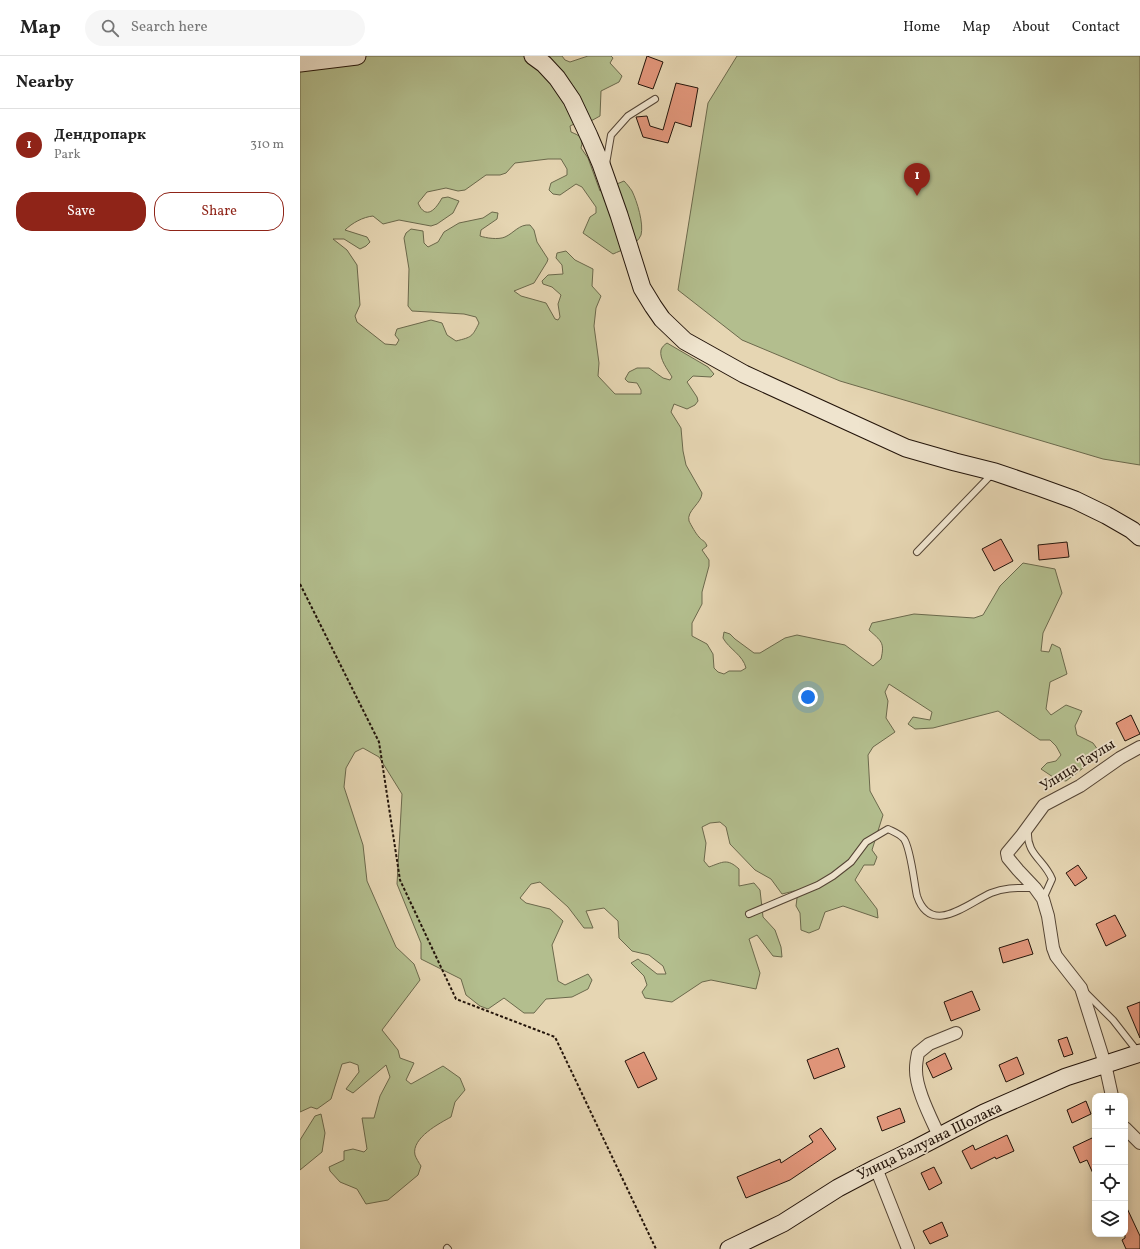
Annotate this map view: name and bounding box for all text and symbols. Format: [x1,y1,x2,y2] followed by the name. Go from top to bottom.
[85,10,365,46] search box
[20,15,61,41] text: Map
[99,17,121,39] icon: search
[131,17,208,38] text: Search here
[903,18,940,37] text: Home
[962,18,990,37] text: Map
[1012,18,1050,37] text: About
[1072,18,1120,37] text: Contact
[16,71,74,94] text: Nearby
[54,125,146,146] text: Дендропарк
[26,136,32,154] text: 1
[250,136,284,154] text: 310 m
[54,146,81,164] text: Park
[904,163,930,196] pin: 1
[16,192,146,231] button: Save
[154,192,284,231] button: Share
[798,687,818,707] your location
[1036,734,1120,798] street label: Улица Таулы
[1092,1093,1128,1237] map controls
[1092,1093,1128,1129] button: +
[854,1098,1006,1186] street label: Улица Балуана Шолака
[1092,1129,1128,1165] button: −
[1092,1165,1128,1201] button: locate
[1092,1201,1128,1237] button: layers

